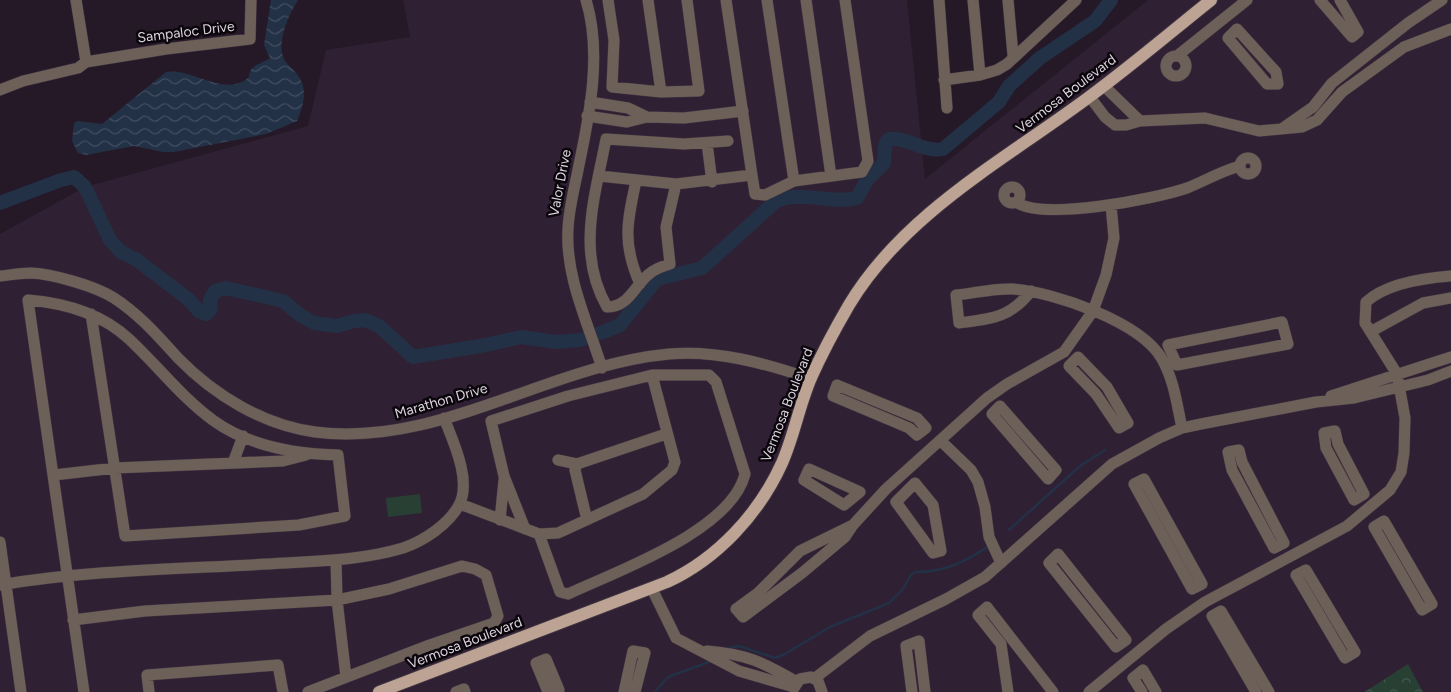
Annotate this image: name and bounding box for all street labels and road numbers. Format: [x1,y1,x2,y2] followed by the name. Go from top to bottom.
[136,18,236,46] street label: Sampaloc Drive
[1013,51,1119,137] street label: Vermosa Boulevard
[545,148,575,218] street label: Valor Drive
[757,346,817,464] street label: Vermosa Boulevard
[393,380,490,422] street label: Marathon Drive
[406,613,524,673] street label: Vermosa Boulevard

